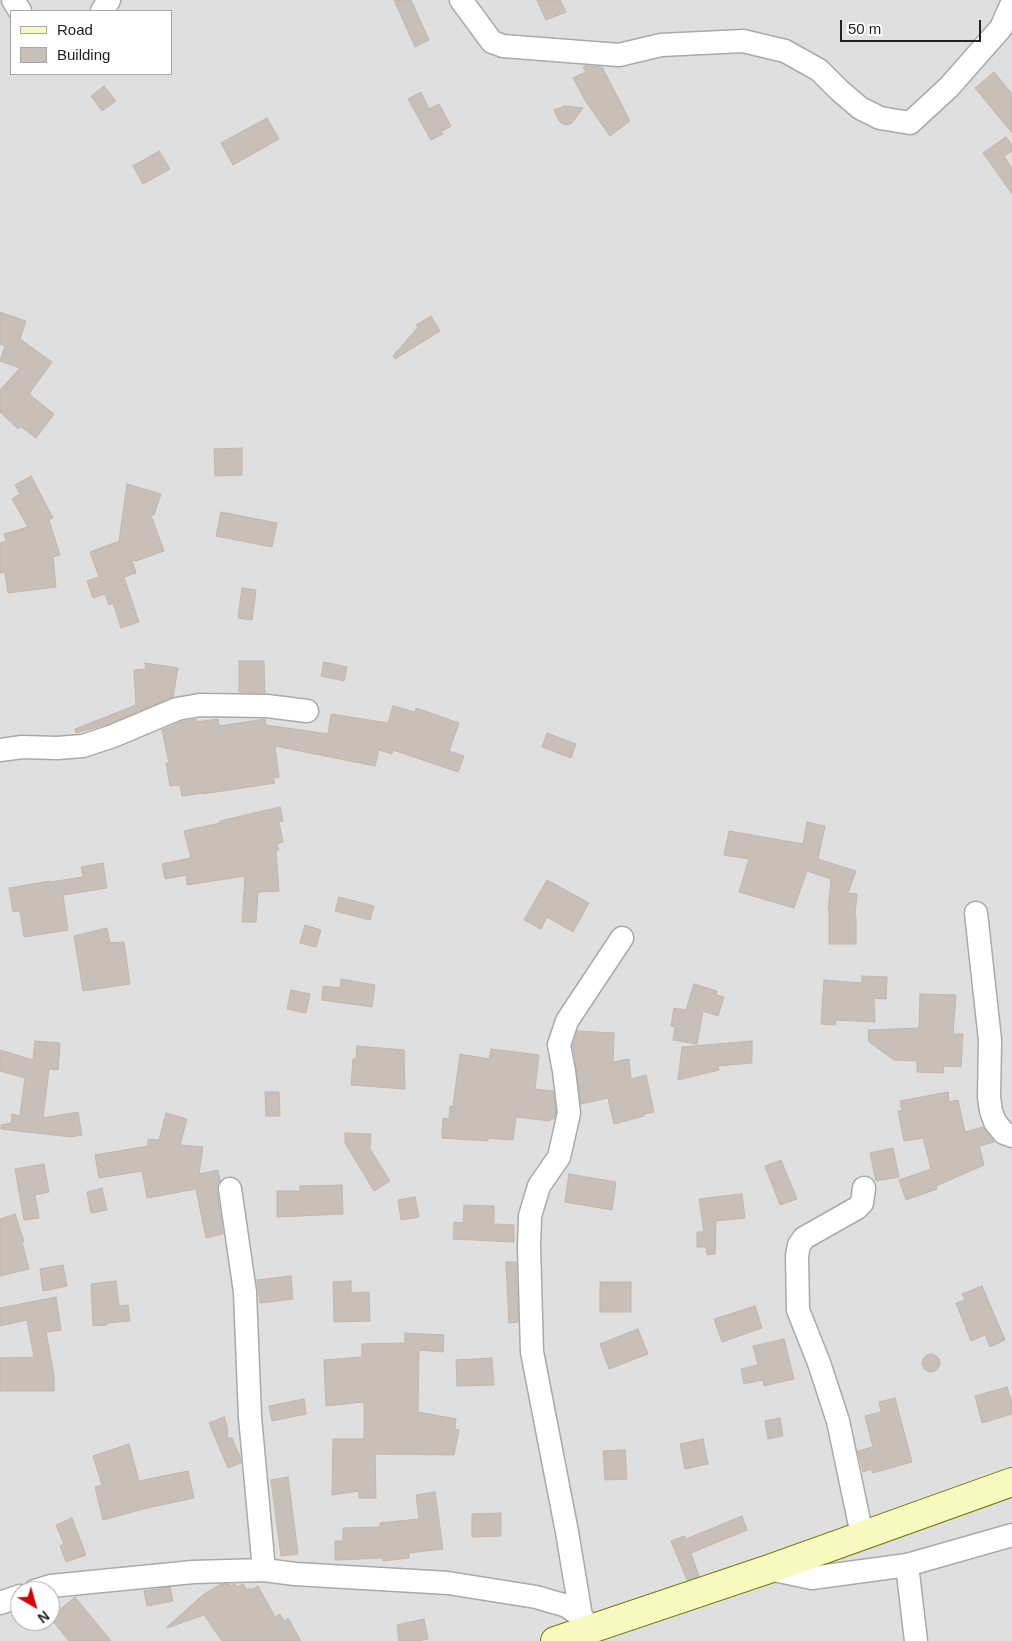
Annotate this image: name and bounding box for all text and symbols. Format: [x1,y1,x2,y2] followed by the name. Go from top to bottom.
[10,10,172,75] legend
[842,10,983,42] scale bar
[848,20,881,37] text: 50 m
[57,21,93,38] text: Road
[57,46,110,63] text: Building
[10,1581,60,1631] north arrow
[35,1608,53,1626] text: N

